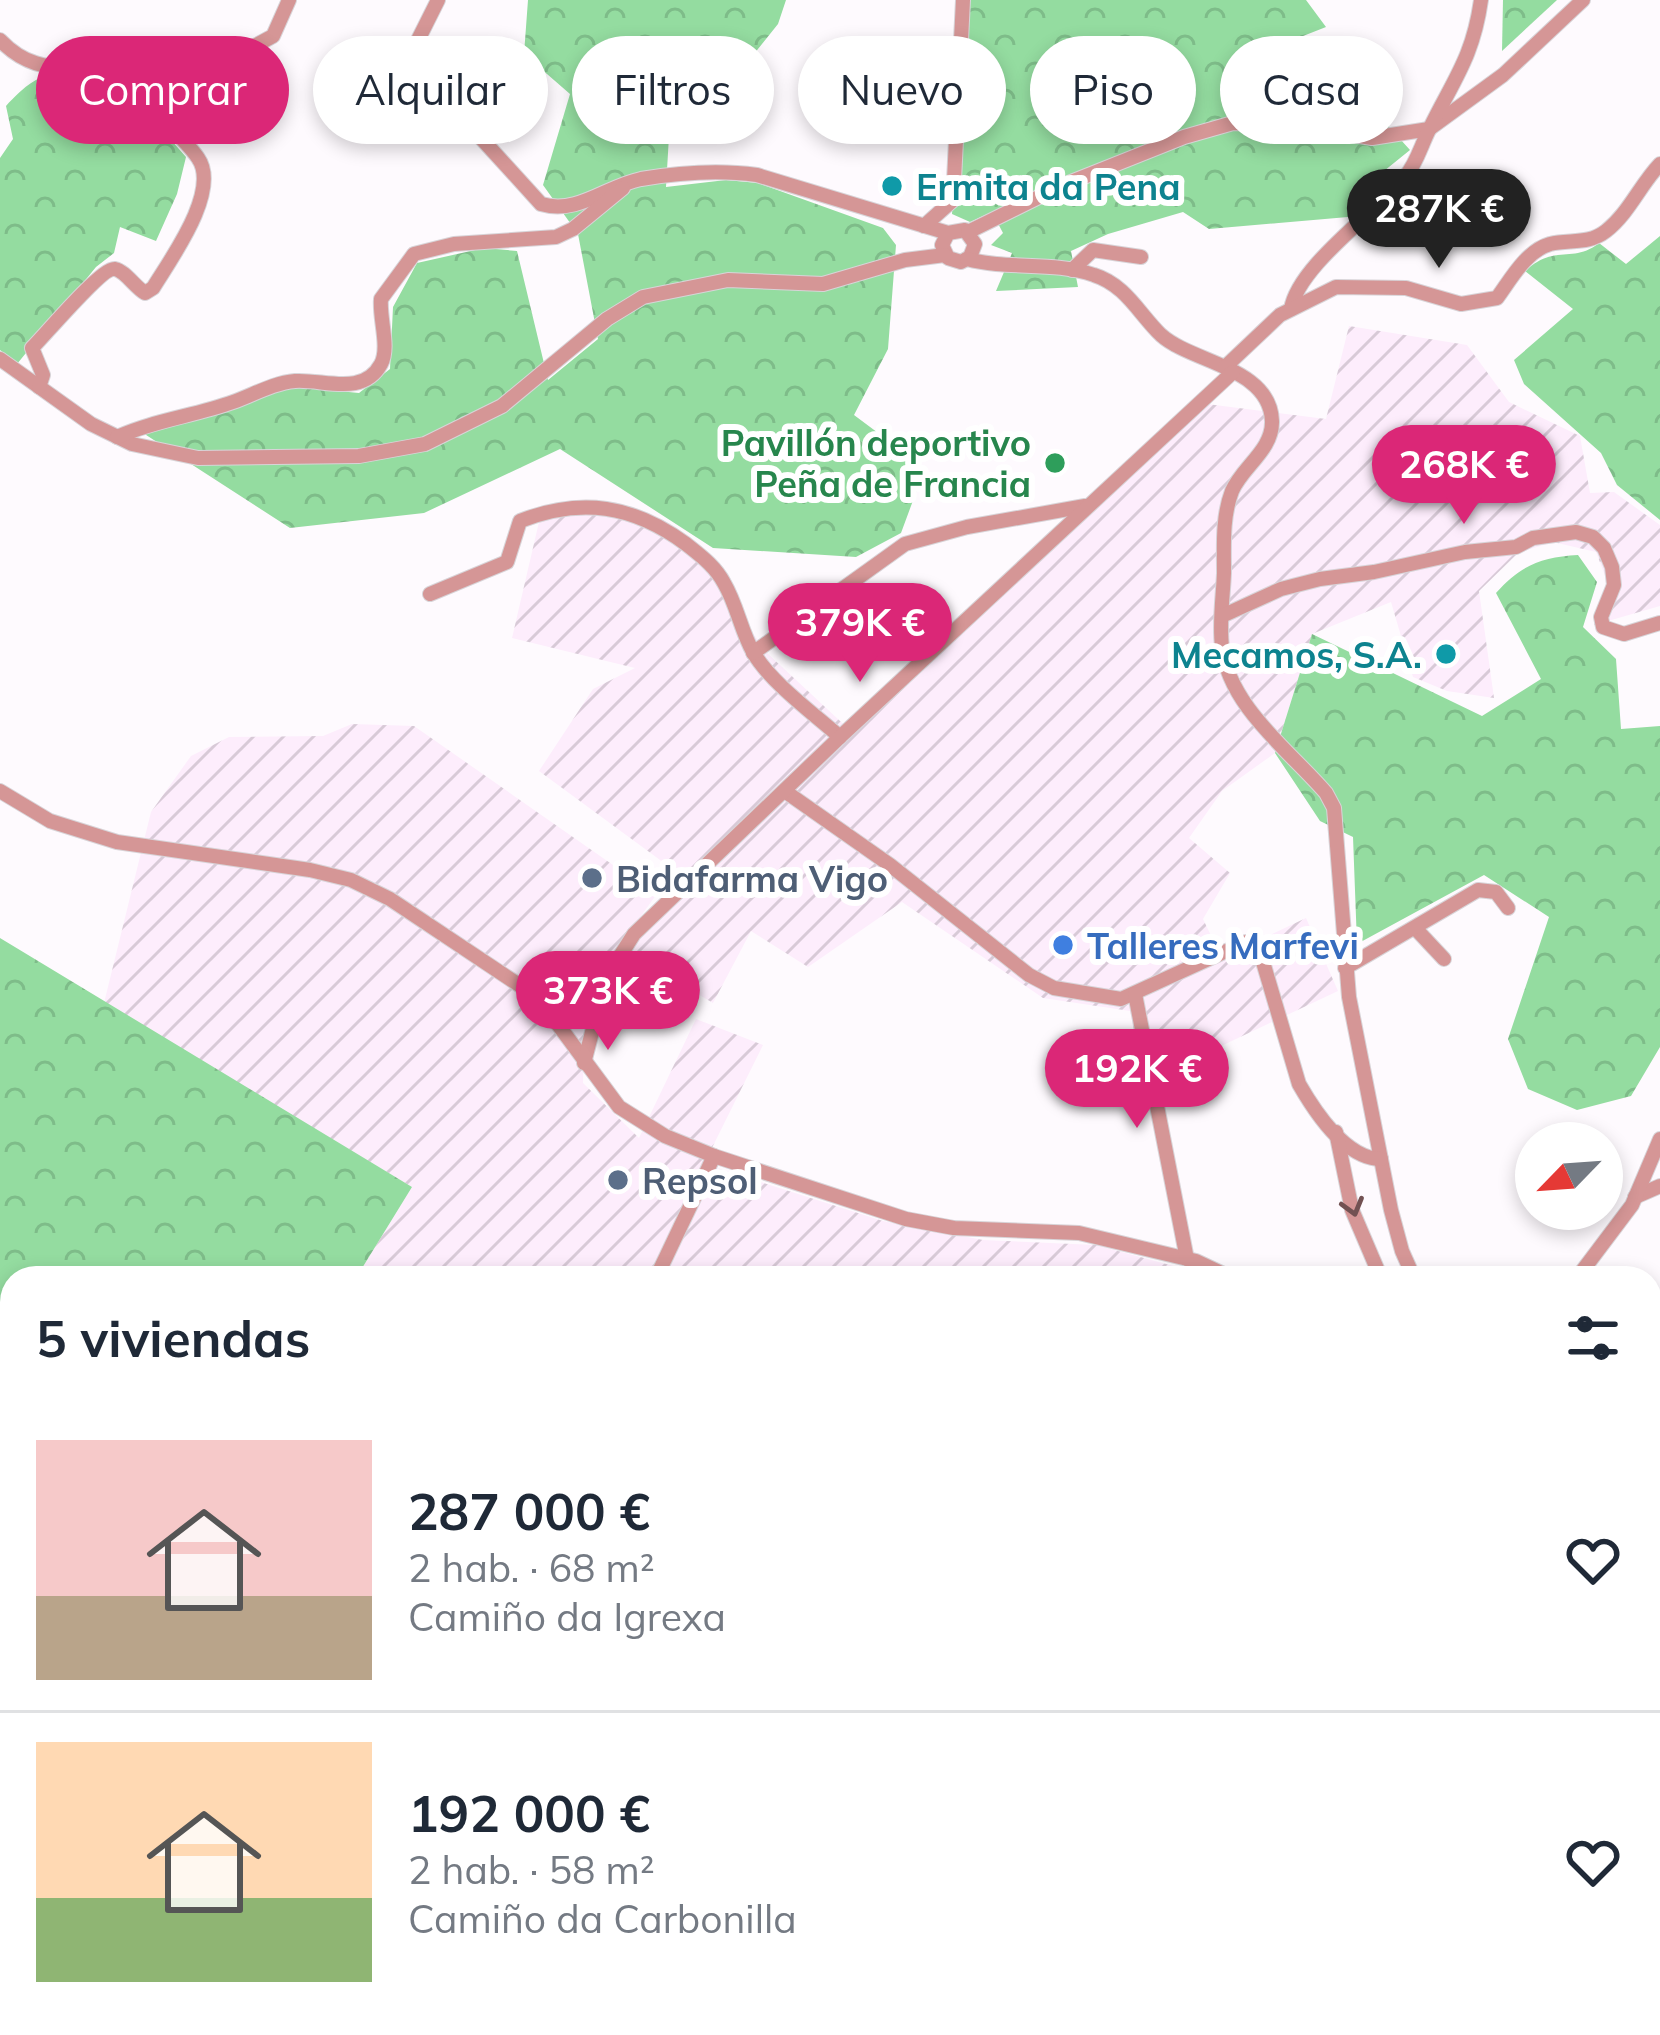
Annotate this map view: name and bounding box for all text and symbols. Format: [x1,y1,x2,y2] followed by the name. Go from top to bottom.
[36,36,289,144] chip: Comprar
[313,36,548,144] chip: Alquilar
[572,36,774,144] chip: Filtros
[798,36,1006,144] chip: Nuevo
[1030,36,1196,144] chip: Piso
[1220,36,1403,144] chip: Casa
[916,164,1181,209] place label: Ermita da Pena
[1341,169,1537,271] pin: 287K €
[879,173,905,199] marker: Ermita da Pena
[1374,183,1504,232] text: 287K €
[721,420,1031,506] place label: Pavillón deportivo Peña de Francia
[1366,425,1562,527] pin: 268K €
[1399,439,1529,488] text: 268K €
[1042,450,1068,476] marker: Pavillón deportivo Peña de Francia
[762,583,958,685] pin: 379K €
[795,597,925,646] text: 379K €
[1171,632,1422,677] place label: Mecamos, S.A.
[1433,641,1459,667] marker: Mecamos, S.A.
[616,856,888,901] place label: Bidafarma Vigo
[579,865,605,891] marker: Bidafarma Vigo
[1087,923,1359,968] place label: Talleres Marfevi
[1050,932,1076,958] marker: Talleres Marfevi
[510,951,706,1053] pin: 373K €
[543,965,673,1014] text: 373K €
[1039,1029,1235,1131] pin: 192K €
[1072,1043,1202,1092] text: 192K €
[1515,1122,1623,1230] north arrow
[1515,1122,1623,1230] map controls
[642,1158,758,1203] place label: Repsol
[605,1167,631,1193] marker: Repsol
[1339,1196,1364,1217] one-way arrow
[1560,1305,1626,1371] icon: filters
[36,1306,310,1370] text: 5 viviendas
[408,1479,650,1543] text: 287 000 €
[132,1488,276,1632] icon: home
[1560,1527,1626,1593] icon: heart
[408,1543,655,1592] text: 2 hab. · 68 m²
[408,1592,726,1641] text: Camiño da Igrexa
[408,1781,650,1845] text: 192 000 €
[132,1790,276,1934] icon: home
[1560,1829,1626,1895] icon: heart
[408,1845,655,1894] text: 2 hab. · 58 m²
[408,1894,797,1943] text: Camiño da Carbonilla

